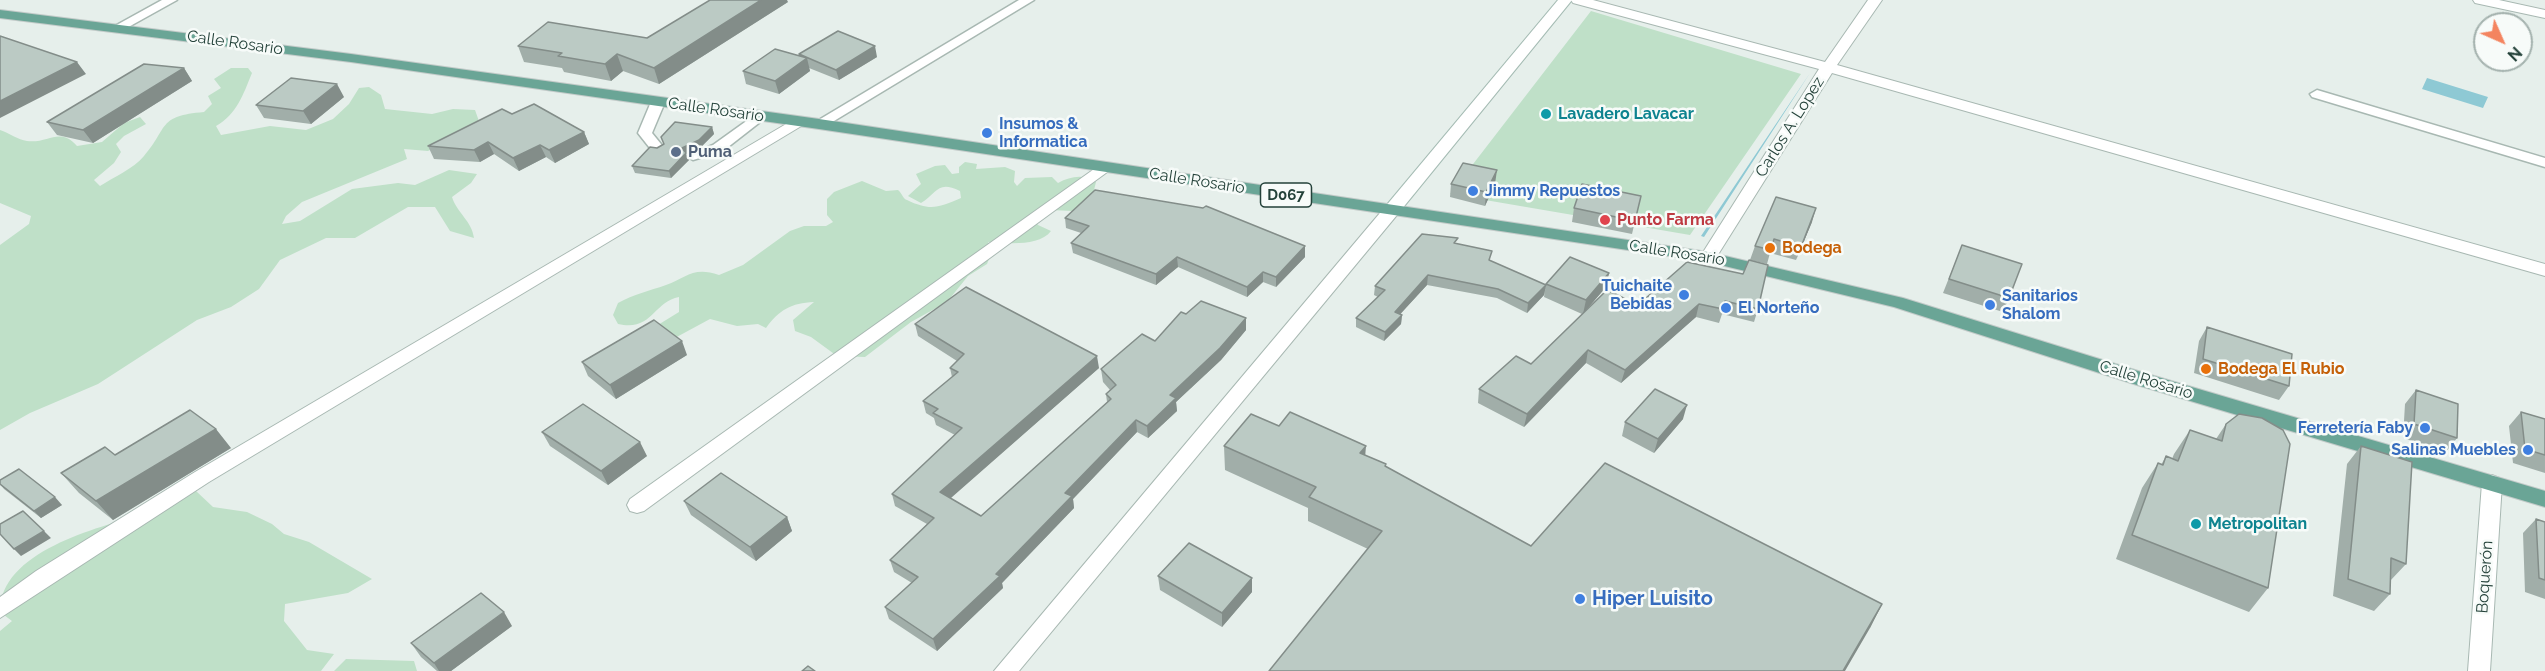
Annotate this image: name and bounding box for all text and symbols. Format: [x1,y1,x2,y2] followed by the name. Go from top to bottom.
[2473,12,2533,72] north arrow
[186,27,284,59] street label: Calle Rosario
[2504,43,2526,65] text: N
[1751,73,1829,181] street label: Carlos A. Lopez
[667,94,765,126] street label: Calle Rosario
[1558,104,1694,124] place label: Lavadero Lavacar
[1539,107,1553,121] marker: Lavadero Lavacar
[999,114,1087,152] place label: Insumos & Informatica
[980,126,994,140] marker: Insumos & Informatica
[688,142,732,162] place label: Puma
[669,145,683,159] marker: Puma
[1148,164,1246,198] street label: Calle Rosario
[1485,181,1620,201] place label: Jimmy Repuestos
[1260,183,1312,207] road number: D067
[1466,184,1480,198] marker: Jimmy Repuestos
[1617,210,1714,230] place label: Punto Farma
[1598,213,1612,227] marker: Punto Farma
[1628,236,1726,270] street label: Calle Rosario
[1782,238,1842,258] place label: Bodega
[1763,241,1777,255] marker: Bodega
[1601,276,1672,314] place label: Tuichaite Bebidas
[2002,286,2078,324] place label: Sanitarios Shalom
[1677,288,1691,302] marker: Tuichaite Bebidas
[1738,298,1819,318] place label: El Norteño
[1983,298,1997,312] marker: Sanitarios Shalom
[1719,301,1733,315] marker: El Norteño
[2097,357,2195,403] street label: Calle Rosario
[2218,359,2344,379] place label: Bodega El Rubio
[2199,362,2213,376] marker: Bodega El Rubio
[2298,418,2413,438] place label: Ferretería Faby
[2418,421,2432,435] marker: Ferretería Faby
[2391,440,2516,460] place label: Salinas Muebles
[2521,443,2535,457] marker: Salinas Muebles
[2208,514,2307,534] place label: Metropolitan
[2189,517,2203,531] marker: Metropolitan
[2473,540,2497,614] street label: Boquerón
[1592,587,1713,611] place label: Hiper Luisito
[1573,592,1587,606] marker: Hiper Luisito

